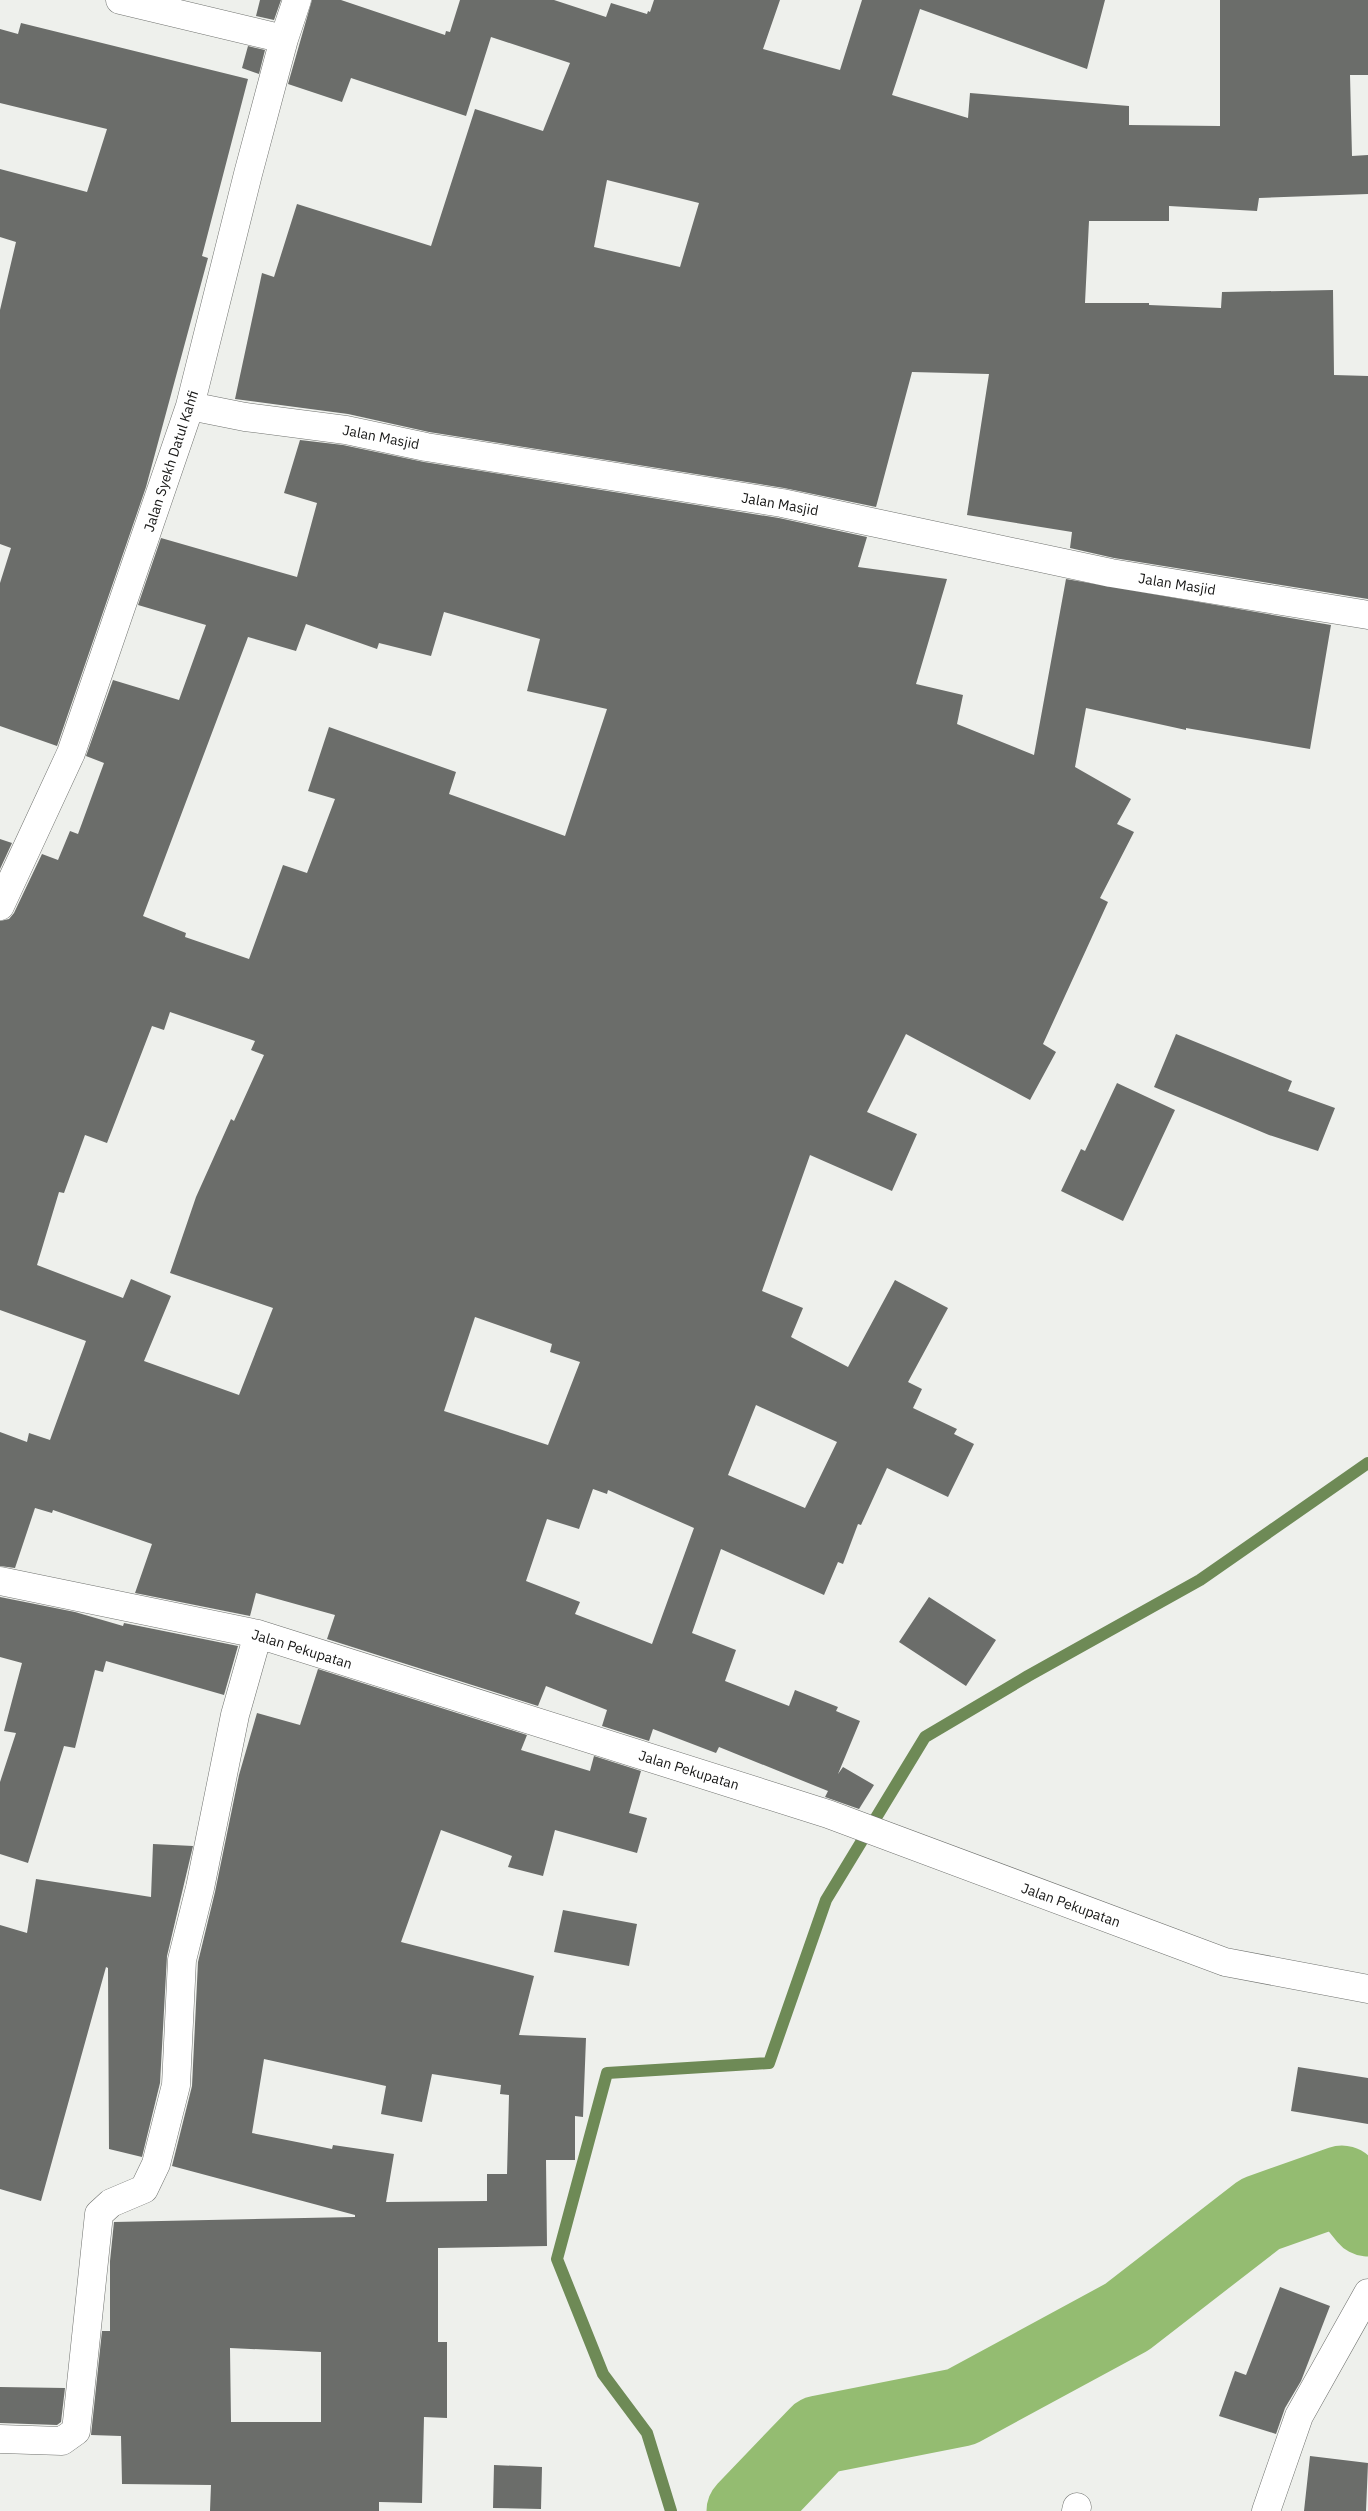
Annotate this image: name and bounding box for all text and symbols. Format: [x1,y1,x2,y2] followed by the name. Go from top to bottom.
[140,388,202,534] street label: Jalan Syekh Datul Kahfi
[341,421,421,453] street label: Jalan Masjid
[740,488,820,520] street label: Jalan Masjid
[1137,569,1217,599] street label: Jalan Masjid
[250,1625,354,1673] street label: Jalan Pekupatan
[637,1746,741,1794] street label: Jalan Pekupatan
[1019,1879,1123,1931] street label: Jalan Pekupatan

